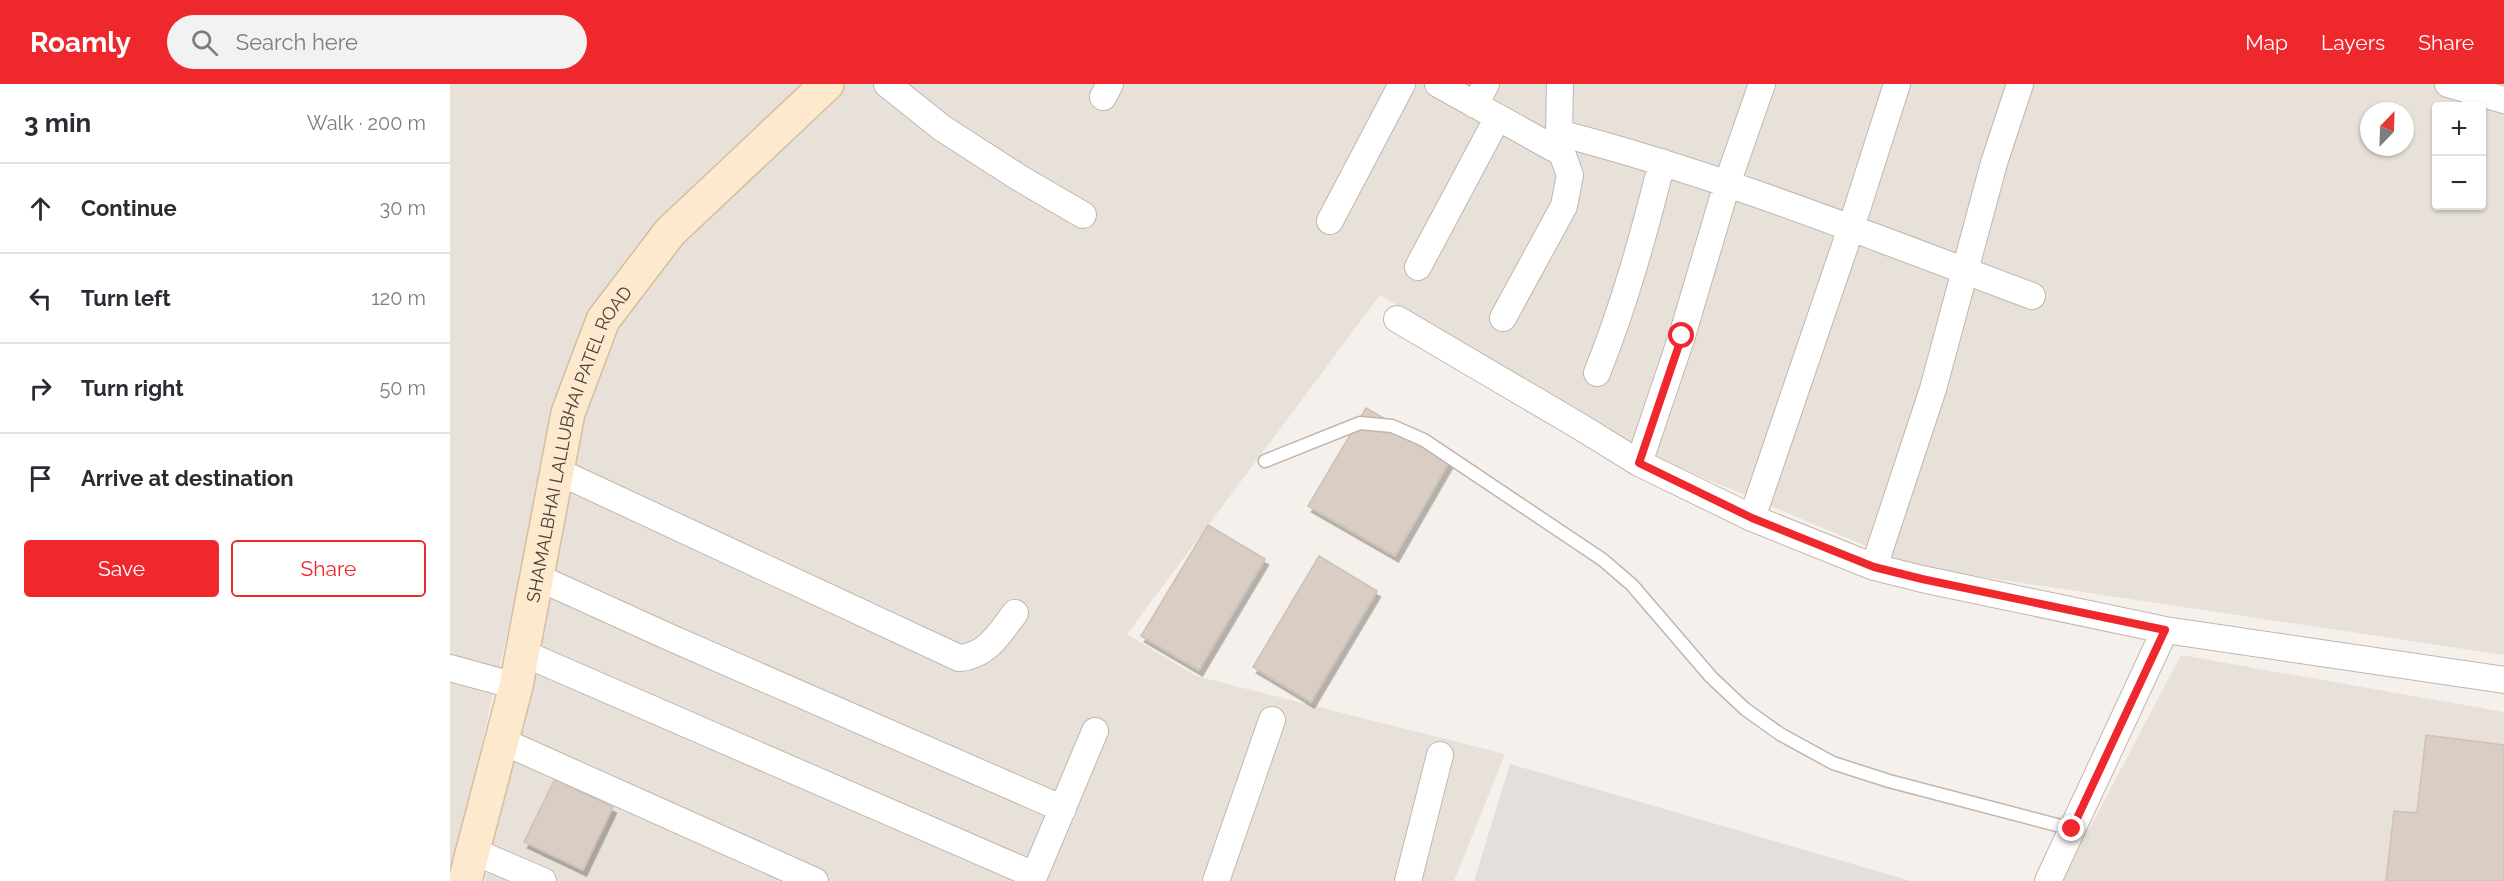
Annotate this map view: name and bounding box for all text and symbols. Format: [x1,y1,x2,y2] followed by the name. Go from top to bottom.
[167,15,587,69] search box
[30,26,131,59] text: Roamly
[188,26,221,59] icon: search
[236,29,358,55] text: Search here
[2245,30,2288,55] text: Map
[2321,30,2385,55] text: Layers
[2418,30,2474,55] text: Share
[2360,102,2414,156] north arrow
[2432,102,2486,210] map controls
[2432,102,2486,156] button: +
[24,108,91,138] text: 3 min
[307,111,426,135] text: Walk · 200 m
[2432,156,2486,210] button: −
[24,192,57,225] icon: ahead
[81,195,177,221] text: Continue
[380,196,426,220] text: 30 m
[522,281,636,604] street label: SHAMALBHAI LALLUBHAI PATEL ROAD
[24,282,57,315] icon: left
[81,285,171,311] text: Turn left
[371,286,426,310] text: 120 m
[1668,322,1694,348] route start
[24,372,57,405] icon: right
[81,375,184,401] text: Turn right
[379,376,426,400] text: 50 m
[24,462,57,495] icon: arrive
[81,465,294,491] text: Arrive at destination
[24,540,219,597] button: Save
[231,540,426,597] button: Share
[2058,815,2084,841] route end

